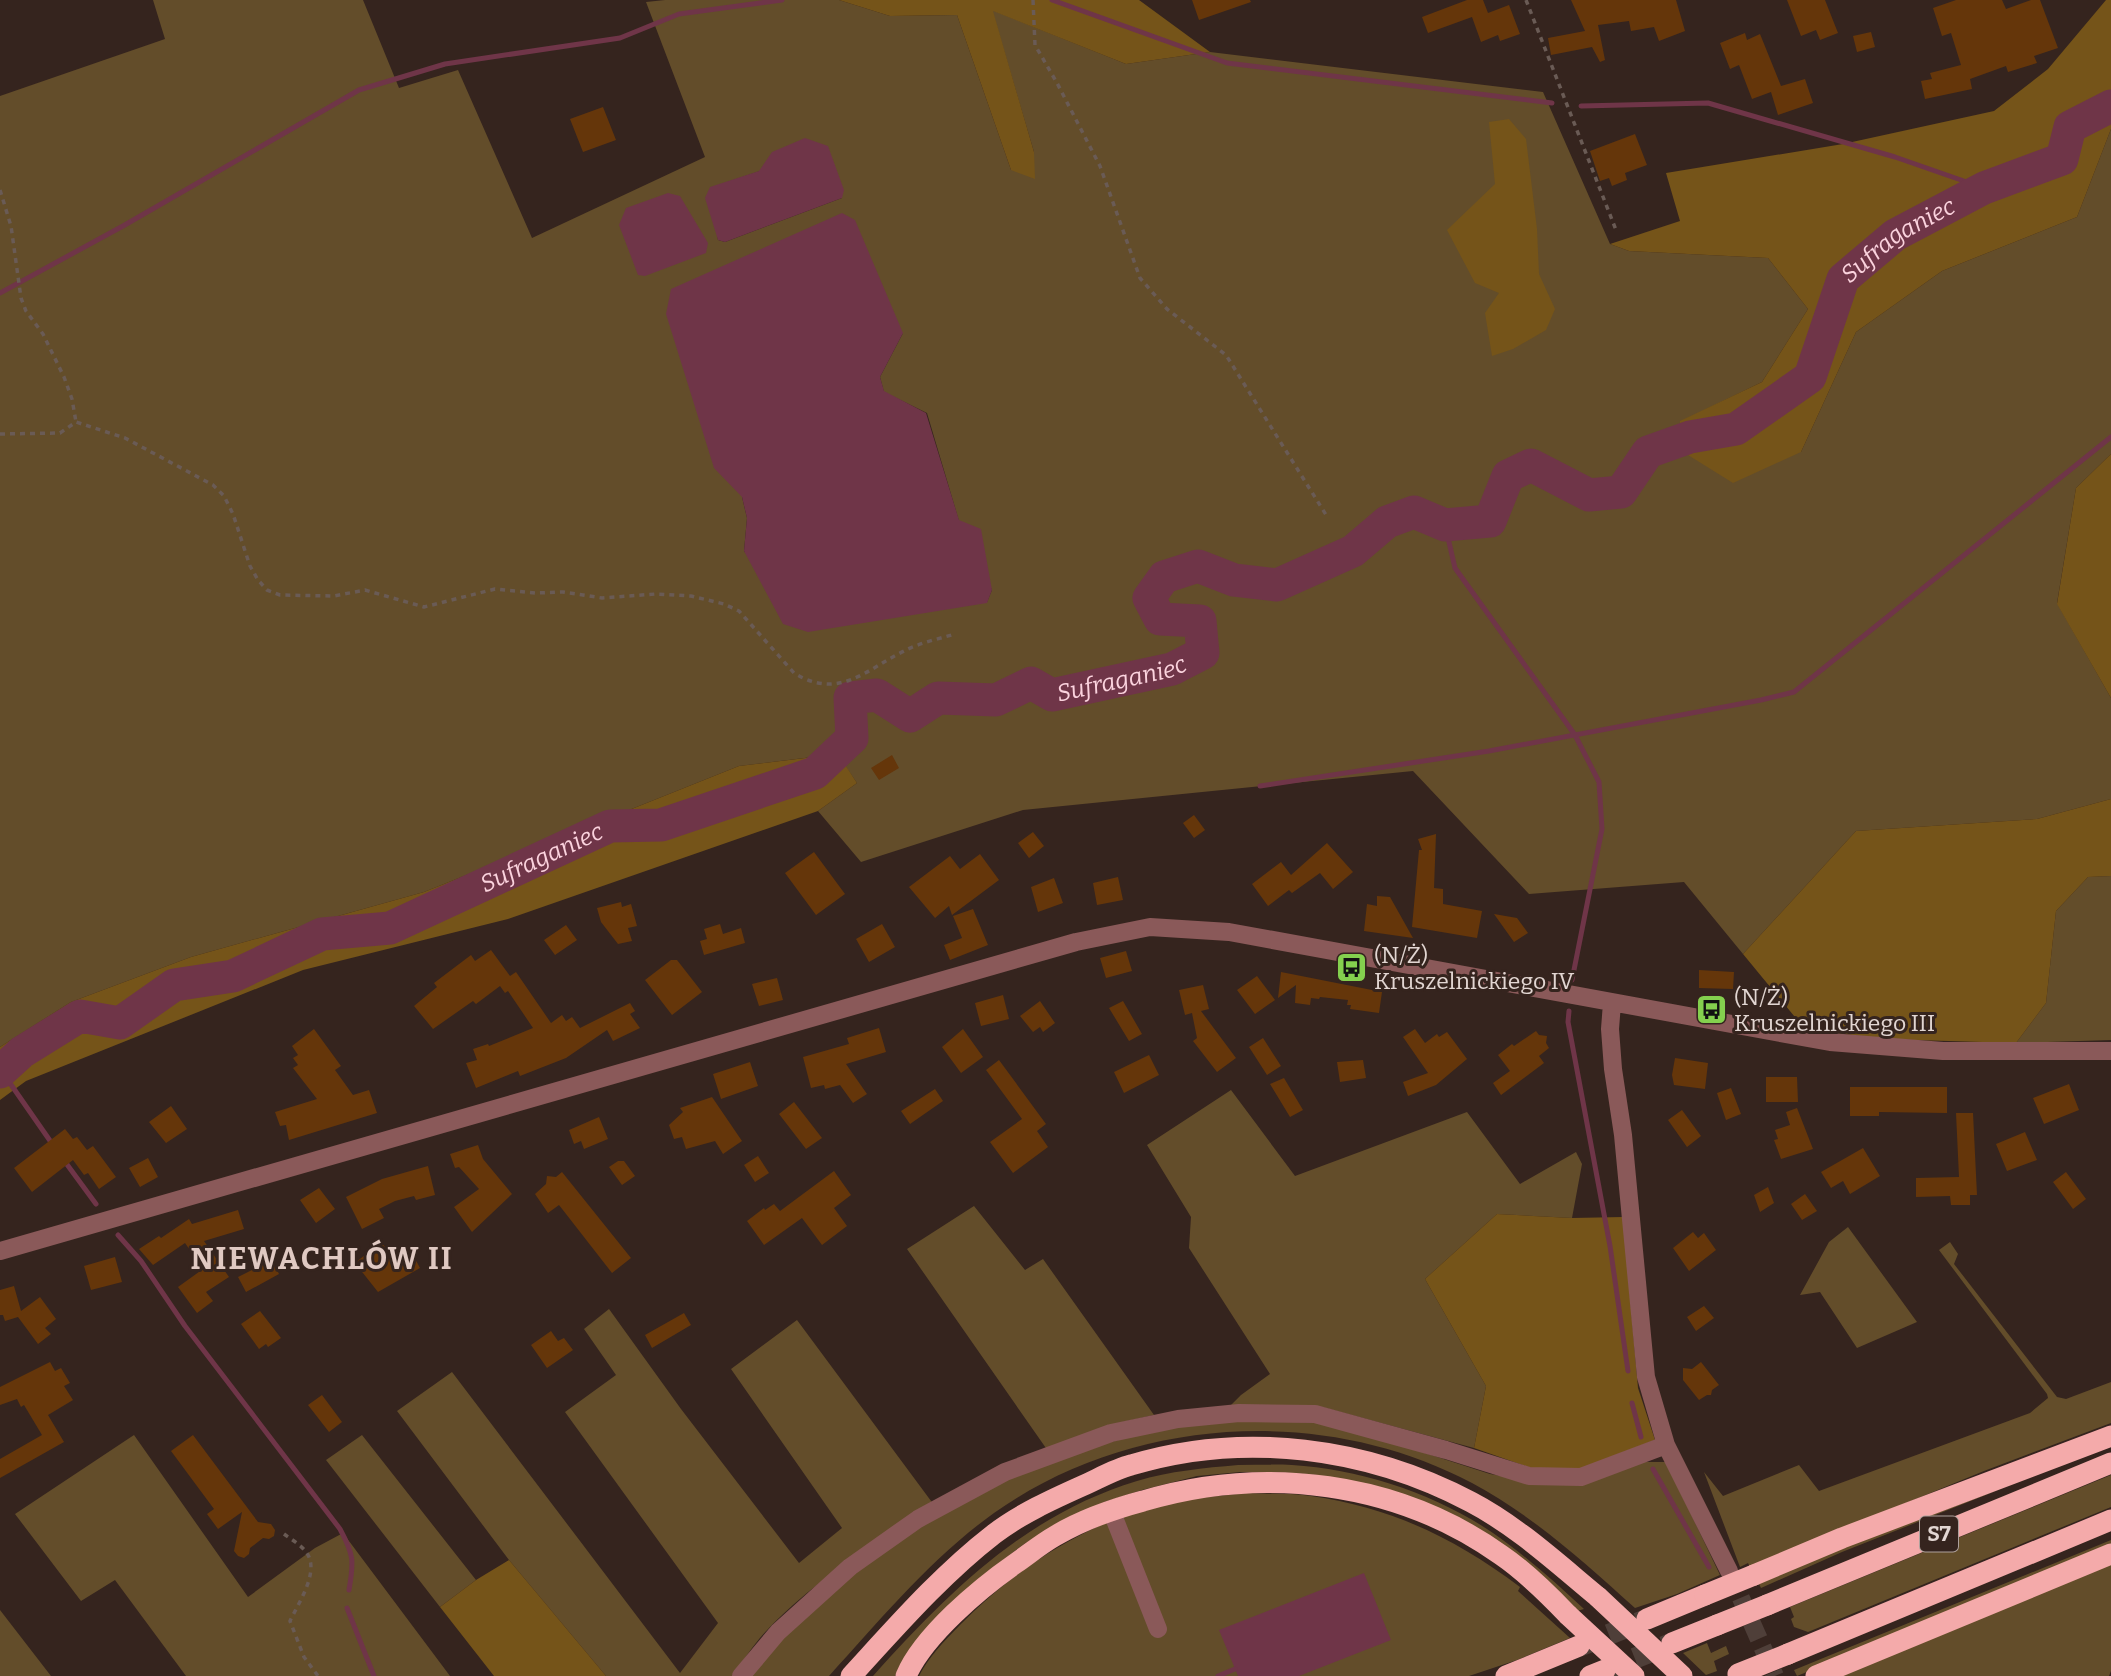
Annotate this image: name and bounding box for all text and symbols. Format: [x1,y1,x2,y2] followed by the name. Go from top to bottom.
[1835,192,1960,288] water label: Sufraganiec
[1054,650,1192,708] water label: Sufraganiec
[476,817,608,898] water label: Sufraganiec
[1374,941,1574,995] place label: (N/Ż) Kruszelnickiego IV
[1334,951,1368,985] bus stop icon: (N/Ż) Kruszelnickiego IV
[1734,983,1935,1037] place label: (N/Ż) Kruszelnickiego III
[1694,993,1728,1027] bus stop icon: (N/Ż) Kruszelnickiego III
[190,1239,454,1277] district label: NIEWACHLÓW II
[1920,1516,1958,1552] road number: S7

